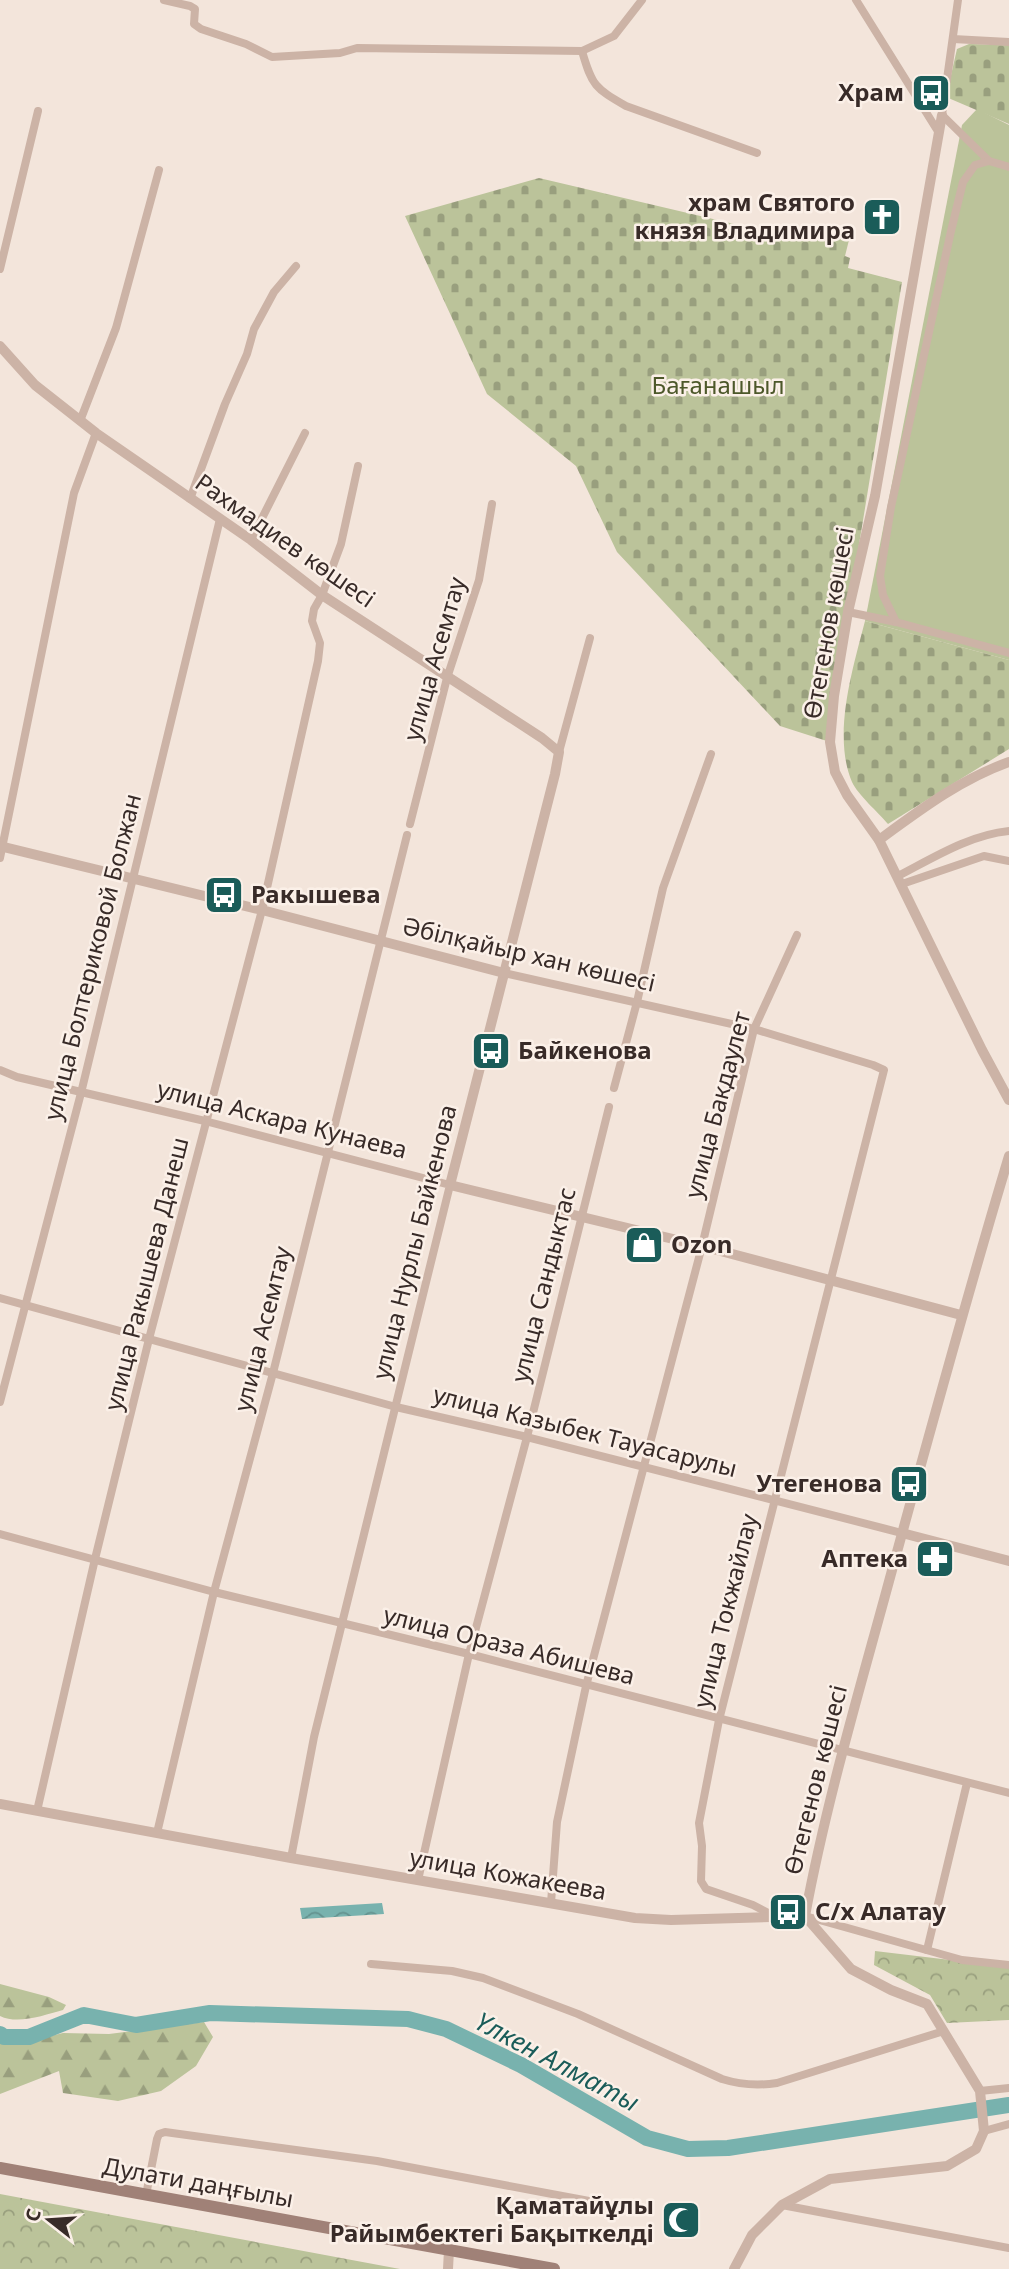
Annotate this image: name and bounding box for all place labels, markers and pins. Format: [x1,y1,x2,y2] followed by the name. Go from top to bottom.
[910,72,952,114] bus stop icon: Храм
[838,75,904,108] place label: Храм
[634,185,855,246] place label: храм Святого князя Владимира
[861,196,903,238] church icon: храм Святого князя Владимира
[203,874,245,916] bus stop icon: Ракышева
[251,877,380,910] place label: Ракышева
[470,1030,512,1072] bus stop icon: Байкенова
[518,1033,652,1066] place label: Байкенова
[623,1224,665,1266] shop icon: Ozon
[671,1227,732,1260] place label: Ozon
[888,1463,930,1505] bus stop icon: Утегенова
[756,1466,882,1499] place label: Утегенова
[914,1538,956,1580] pharmacy icon: Аптека
[821,1541,908,1574] place label: Аптека
[767,1891,809,1933] bus stop icon: С/х Алатау
[815,1894,946,1927] place label: С/х Алатау
[330,2188,654,2249] place label: Қаматайұлы Райымбектегі Бақыткелді
[660,2199,702,2241] mosque icon: Қаматайұлы Райымбектегі Бақыткелді

